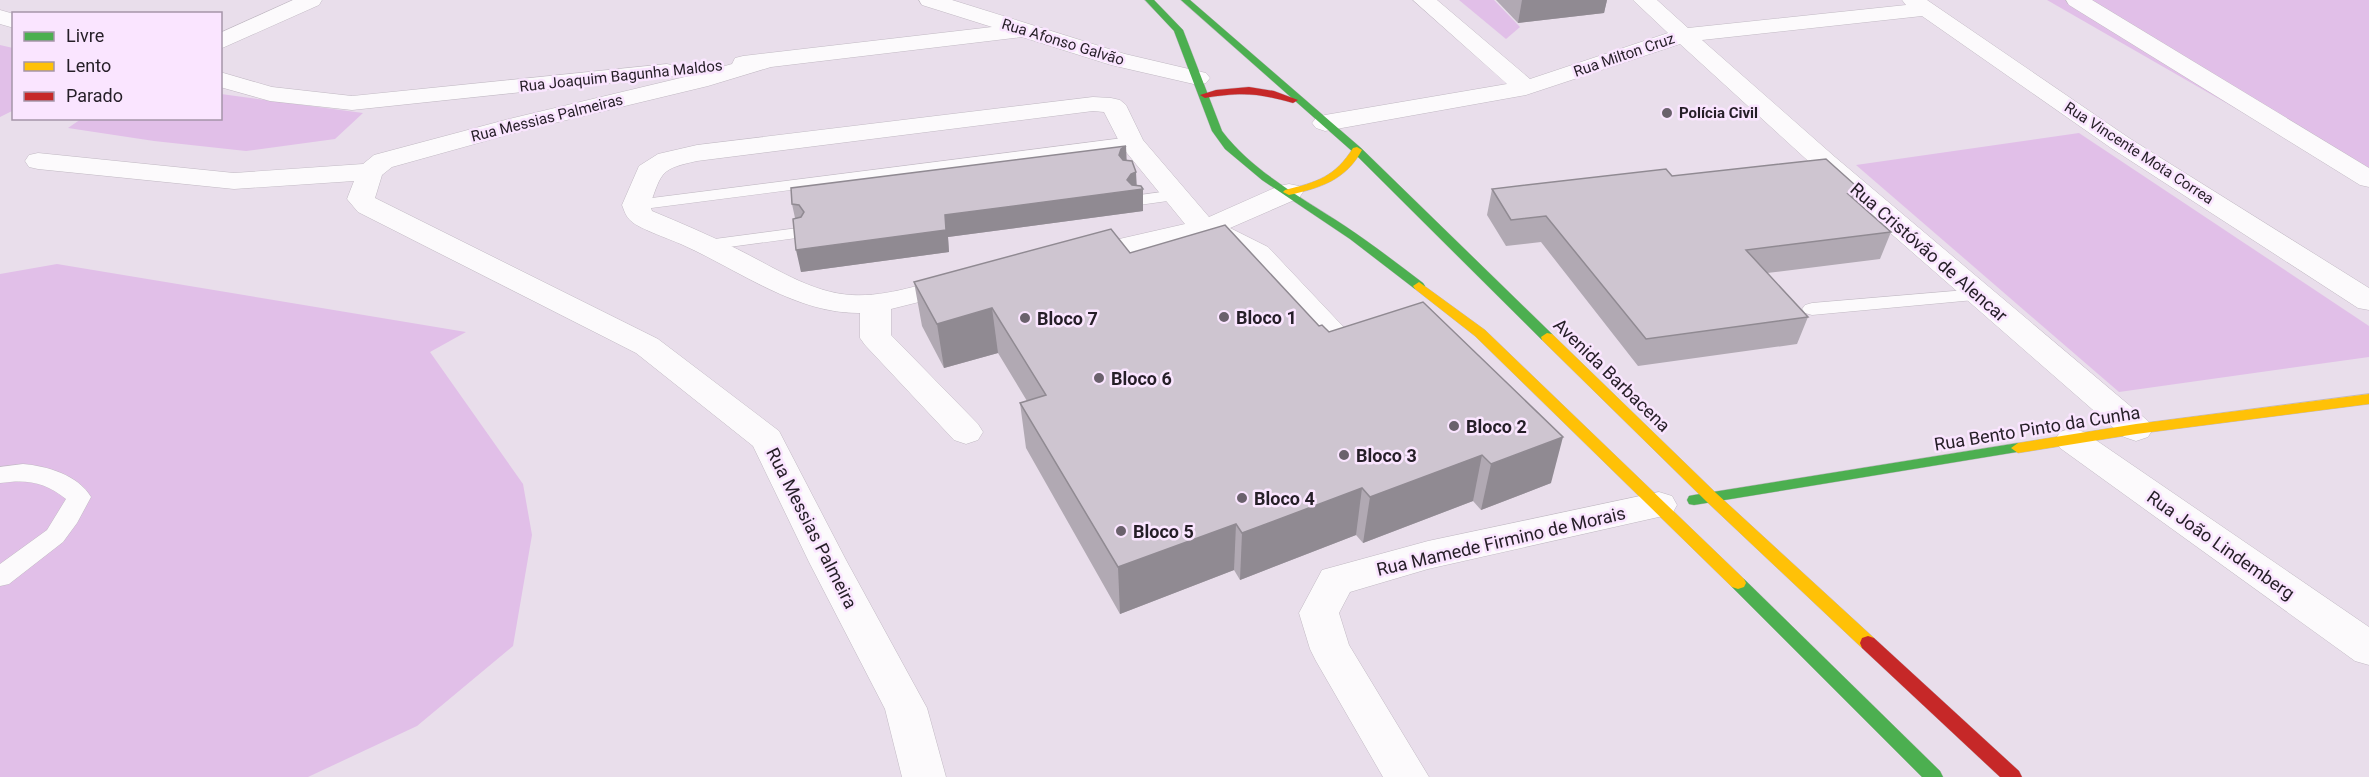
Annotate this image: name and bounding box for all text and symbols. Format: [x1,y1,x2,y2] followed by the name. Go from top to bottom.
[12,12,222,120] legend
[1000,15,1126,69] street label: Rua Afonso Galvão
[66,25,104,46] text: Livre
[1571,29,1677,81] street label: Rua Milton Cruz
[66,55,111,76] text: Lento
[519,56,723,96] street label: Rua Joaquim Bagunha Maldos
[66,85,123,106] text: Parado
[469,90,625,146] street label: Rua Messias Palmeiras
[2061,98,2217,208] street label: Rua Vincente Mota Correa
[1679,104,1758,122] place label: Polícia Civil
[1660,106,1674,120] marker: Polícia Civil
[1846,178,2012,326] street label: Rua Cristóvão de Alencar
[1236,307,1297,328] place label: Bloco 1
[1037,308,1098,329] place label: Bloco 7
[1217,310,1231,324] marker: Bloco 1
[1018,311,1032,325] marker: Bloco 7
[1549,314,1675,436] street label: Avenida Barbacena
[1111,368,1172,389] place label: Bloco 6
[1092,371,1106,385] marker: Bloco 6
[1933,401,2141,455] street label: Rua Bento Pinto da Cunha
[1466,416,1527,437] place label: Bloco 2
[1447,419,1461,433] marker: Bloco 2
[762,444,862,612] street label: Rua Messias Palmeira
[1356,445,1417,466] place label: Bloco 3
[1337,448,1351,462] marker: Bloco 3
[2143,486,2299,604] street label: Rua João Lindemberg
[1254,488,1315,509] place label: Bloco 4
[1235,491,1249,505] marker: Bloco 4
[1374,502,1628,580] street label: Rua Mamede Firmino de Morais
[1133,521,1194,542] place label: Bloco 5
[1114,524,1128,538] marker: Bloco 5

